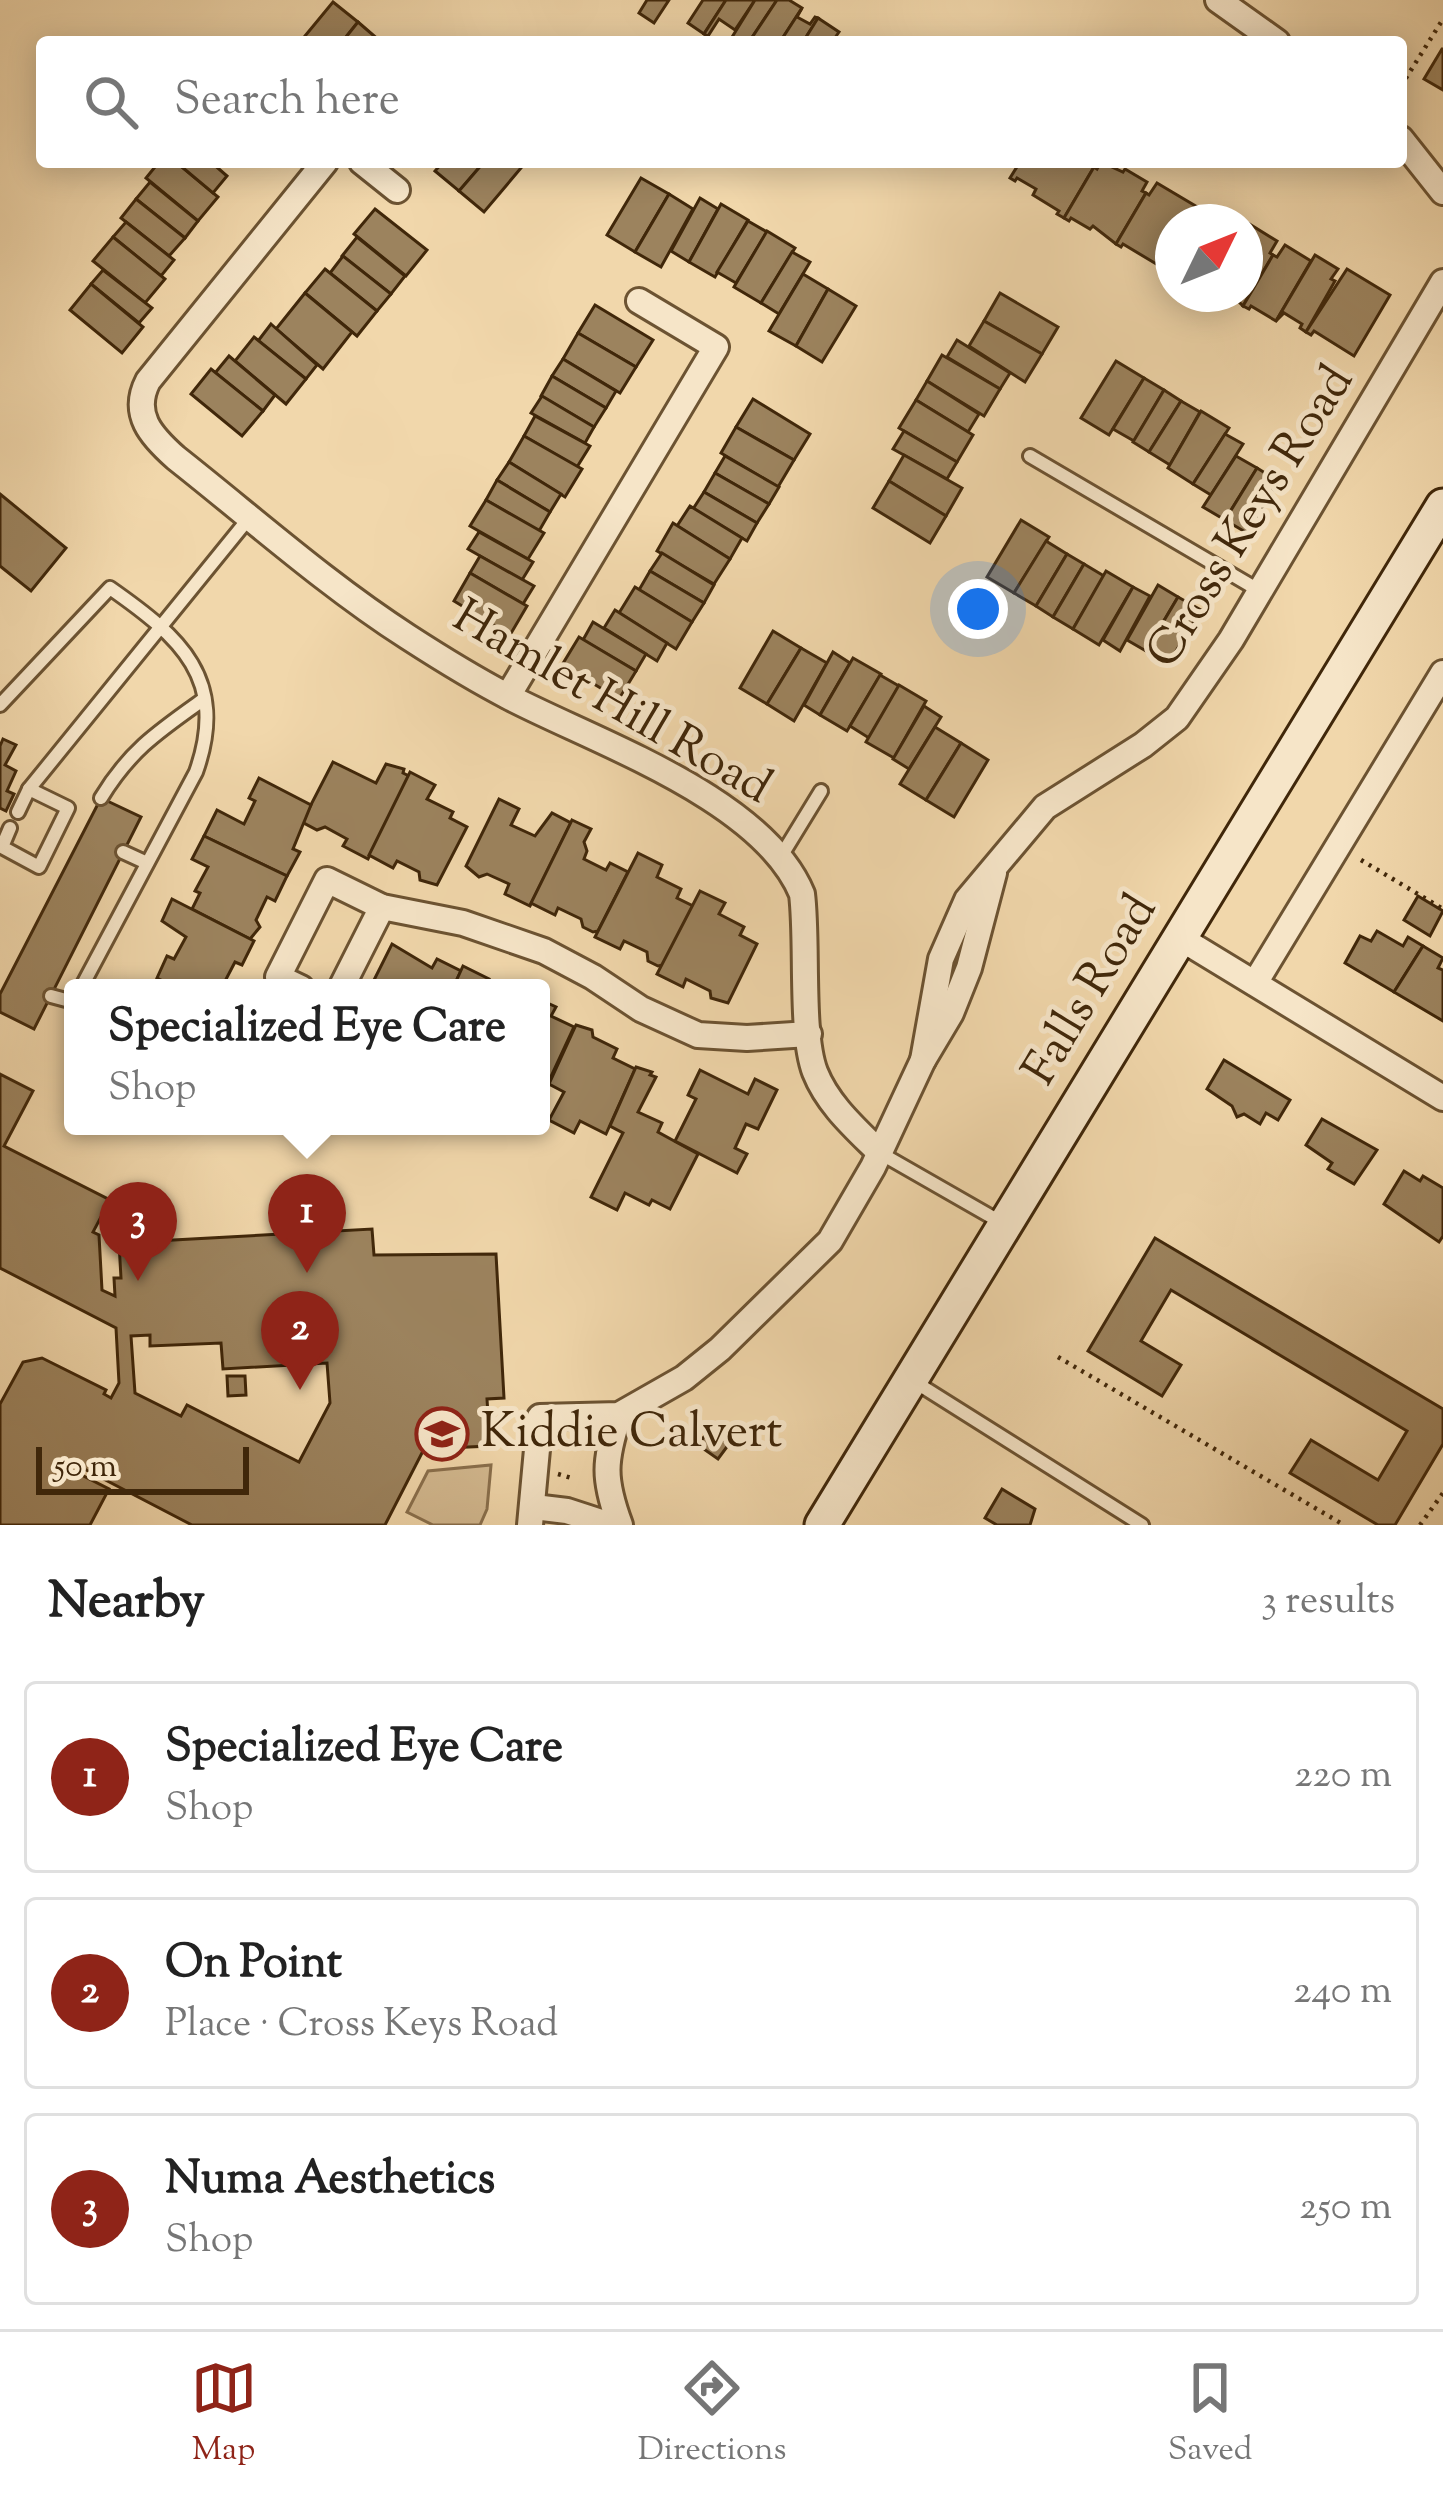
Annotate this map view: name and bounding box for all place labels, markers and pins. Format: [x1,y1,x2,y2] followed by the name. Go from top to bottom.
[268,1174,346,1273] pin: 1
[99,1182,177,1281] pin: 3
[261,1291,339,1390] pin: 2
[481,1400,782,1469] place label: Kiddie Calvert
[414,1406,470,1462] school or university icon: Kiddie Calvert

